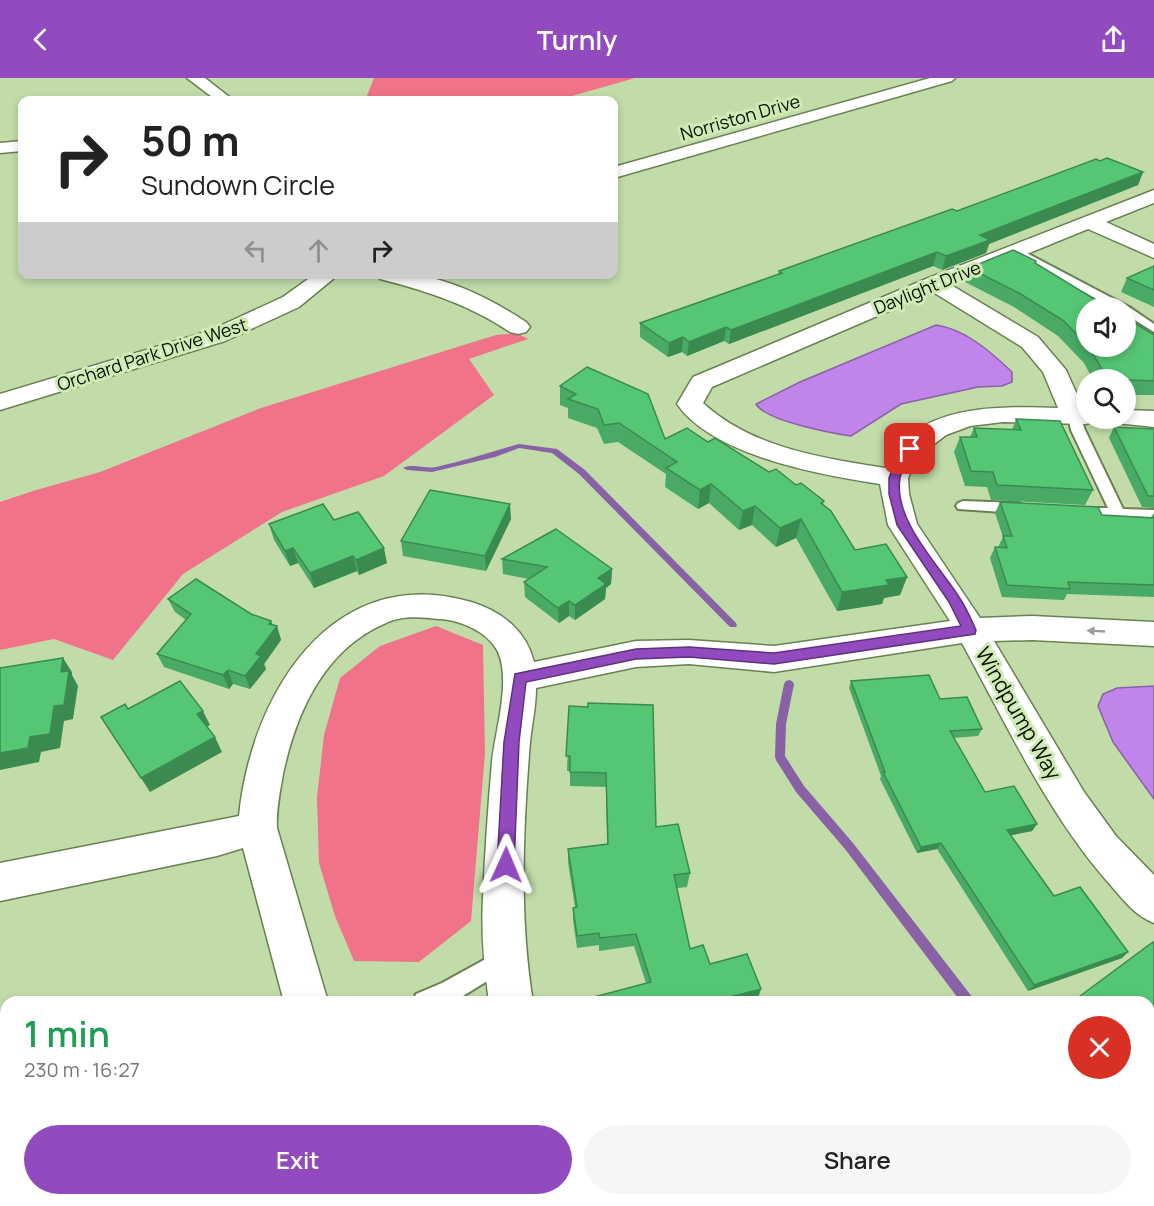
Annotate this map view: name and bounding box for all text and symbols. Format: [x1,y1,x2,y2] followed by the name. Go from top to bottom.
[537,21,617,58] text: Turnly
[24,23,57,56] icon: back
[1097,23,1130,56] icon: share
[677,88,803,146] street label: Norriston Drive
[141,111,239,169] text: 50 m
[42,120,120,198] icon: right
[141,166,335,203] text: Sundown Circle
[239,234,272,267] icon: left
[302,234,335,267] icon: ahead
[365,234,398,267] icon: right
[870,255,984,319] street label: Daylight Drive
[1076,297,1136,429] map controls
[1076,297,1136,357] button: sound
[54,312,250,396] street label: Orchard Park Drive West
[1076,369,1136,429] button: search
[884,423,935,474] pin
[893,432,926,465] icon: arrive
[1086,627,1105,636] one-way arrow
[970,641,1068,785] street label: Windpump Way
[474,833,538,897] position arrow
[24,1009,110,1058] text: 1 min
[1068,1016,1131,1079] button: close
[24,1056,140,1083] text: 230 m · 16:27
[24,1125,572,1194] button: Exit
[584,1125,1131,1194] button: Share

